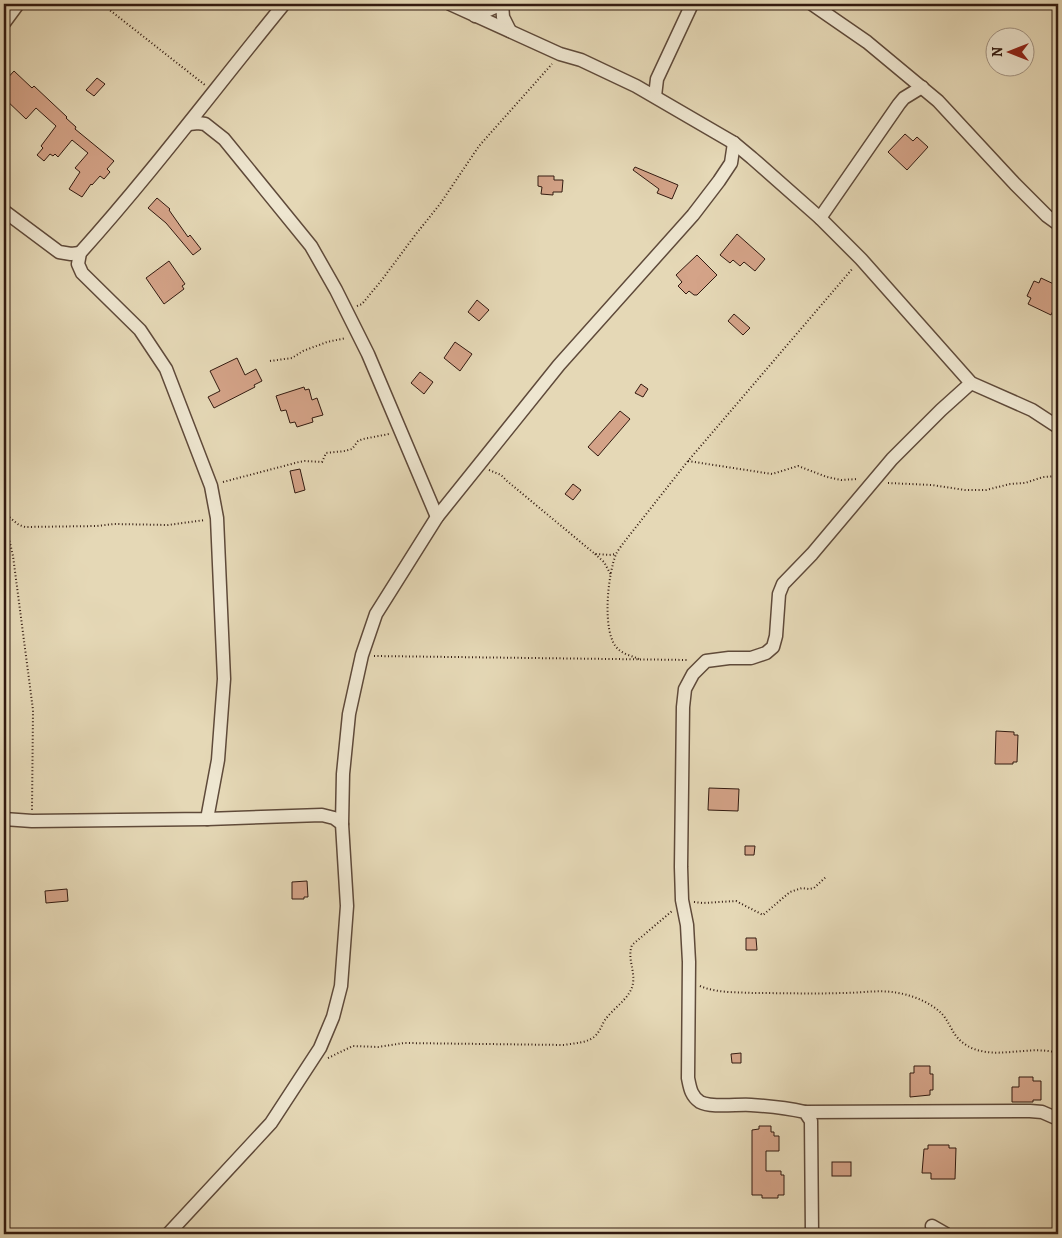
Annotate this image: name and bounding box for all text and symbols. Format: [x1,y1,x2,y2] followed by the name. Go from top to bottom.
[984,28,1034,78] north arrow
[988,47,1007,57] text: N

